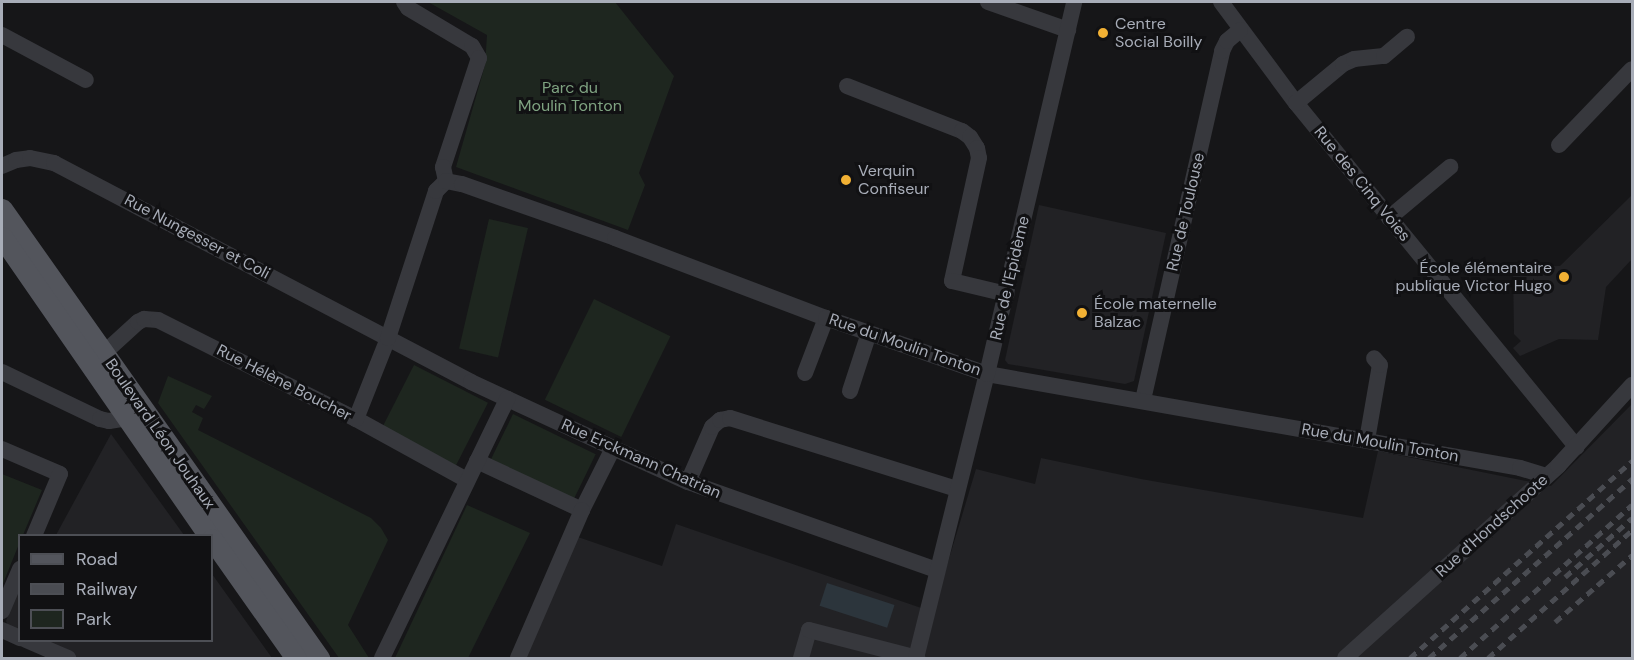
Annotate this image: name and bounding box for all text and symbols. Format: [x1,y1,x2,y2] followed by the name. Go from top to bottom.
[1115,14,1202,52] place label: Centre Social Boilly
[1096,26,1110,40] marker: Centre Social Boilly
[518,78,622,116] park label: Parc du Moulin Tonton
[1310,123,1414,245] street label: Rue des Cinq Voies
[1163,151,1209,273] street label: Rue de Toulouse
[858,161,929,199] place label: Verquin Confiseur
[839,173,853,187] marker: Verquin Confiseur
[121,190,273,284] street label: Rue Nungesser et Coli
[986,214,1034,342] street label: Rue de l'Epidème
[1396,258,1552,296] place label: École élémentaire publique Victor Hugo
[1557,270,1571,284] marker: École élémentaire publique Victor Hugo
[1094,294,1217,332] place label: École maternelle Balzac
[1075,306,1089,320] marker: École maternelle Balzac
[827,310,983,380] street label: Rue du Moulin Tonton
[213,341,355,425] street label: Rue Hélène Boucher
[101,355,219,513] street label: Boulevard Léon Jouhaux
[558,415,724,503] street label: Rue Erckmann Chatrian
[1300,420,1460,466] street label: Rue du Moulin Tonton
[1432,471,1552,581] street label: Rue d'Hondschoote
[18,534,213,642] legend
[76,547,118,571] text: Road
[76,577,138,601] text: Railway
[76,607,112,631] text: Park

